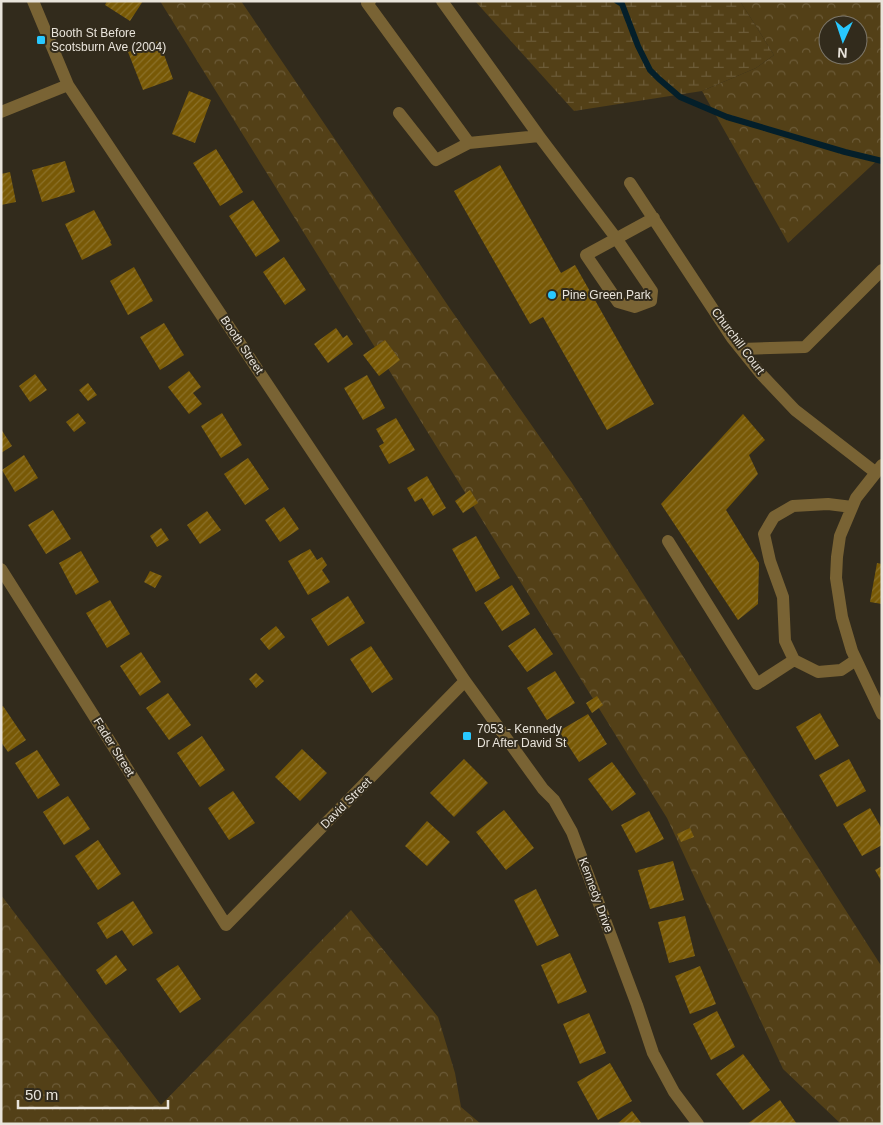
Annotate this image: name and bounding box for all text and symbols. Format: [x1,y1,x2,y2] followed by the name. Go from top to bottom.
[818,15,868,65] north arrow
[51,26,166,54] place label: Booth St Before Scotsburn Ave (2004)
[35,34,47,46] marker: Booth St Before Scotsburn Ave (2004)
[837,45,848,61] text: N
[562,288,652,302] place label: Pine Green Park
[546,289,558,301] marker: Pine Green Park
[709,305,768,377] street label: Churchill Court
[218,313,267,377] street label: Booth Street
[90,715,138,780] street label: Fader Street
[477,722,567,750] place label: 7053 - Kennedy Dr After David St
[461,730,473,742] marker: 7053 - Kennedy Dr After David St
[318,774,375,831] street label: David Street
[576,856,616,935] street label: Kennedy Drive
[18,1078,168,1110] scale bar
[25,1086,58,1103] text: 50 m

